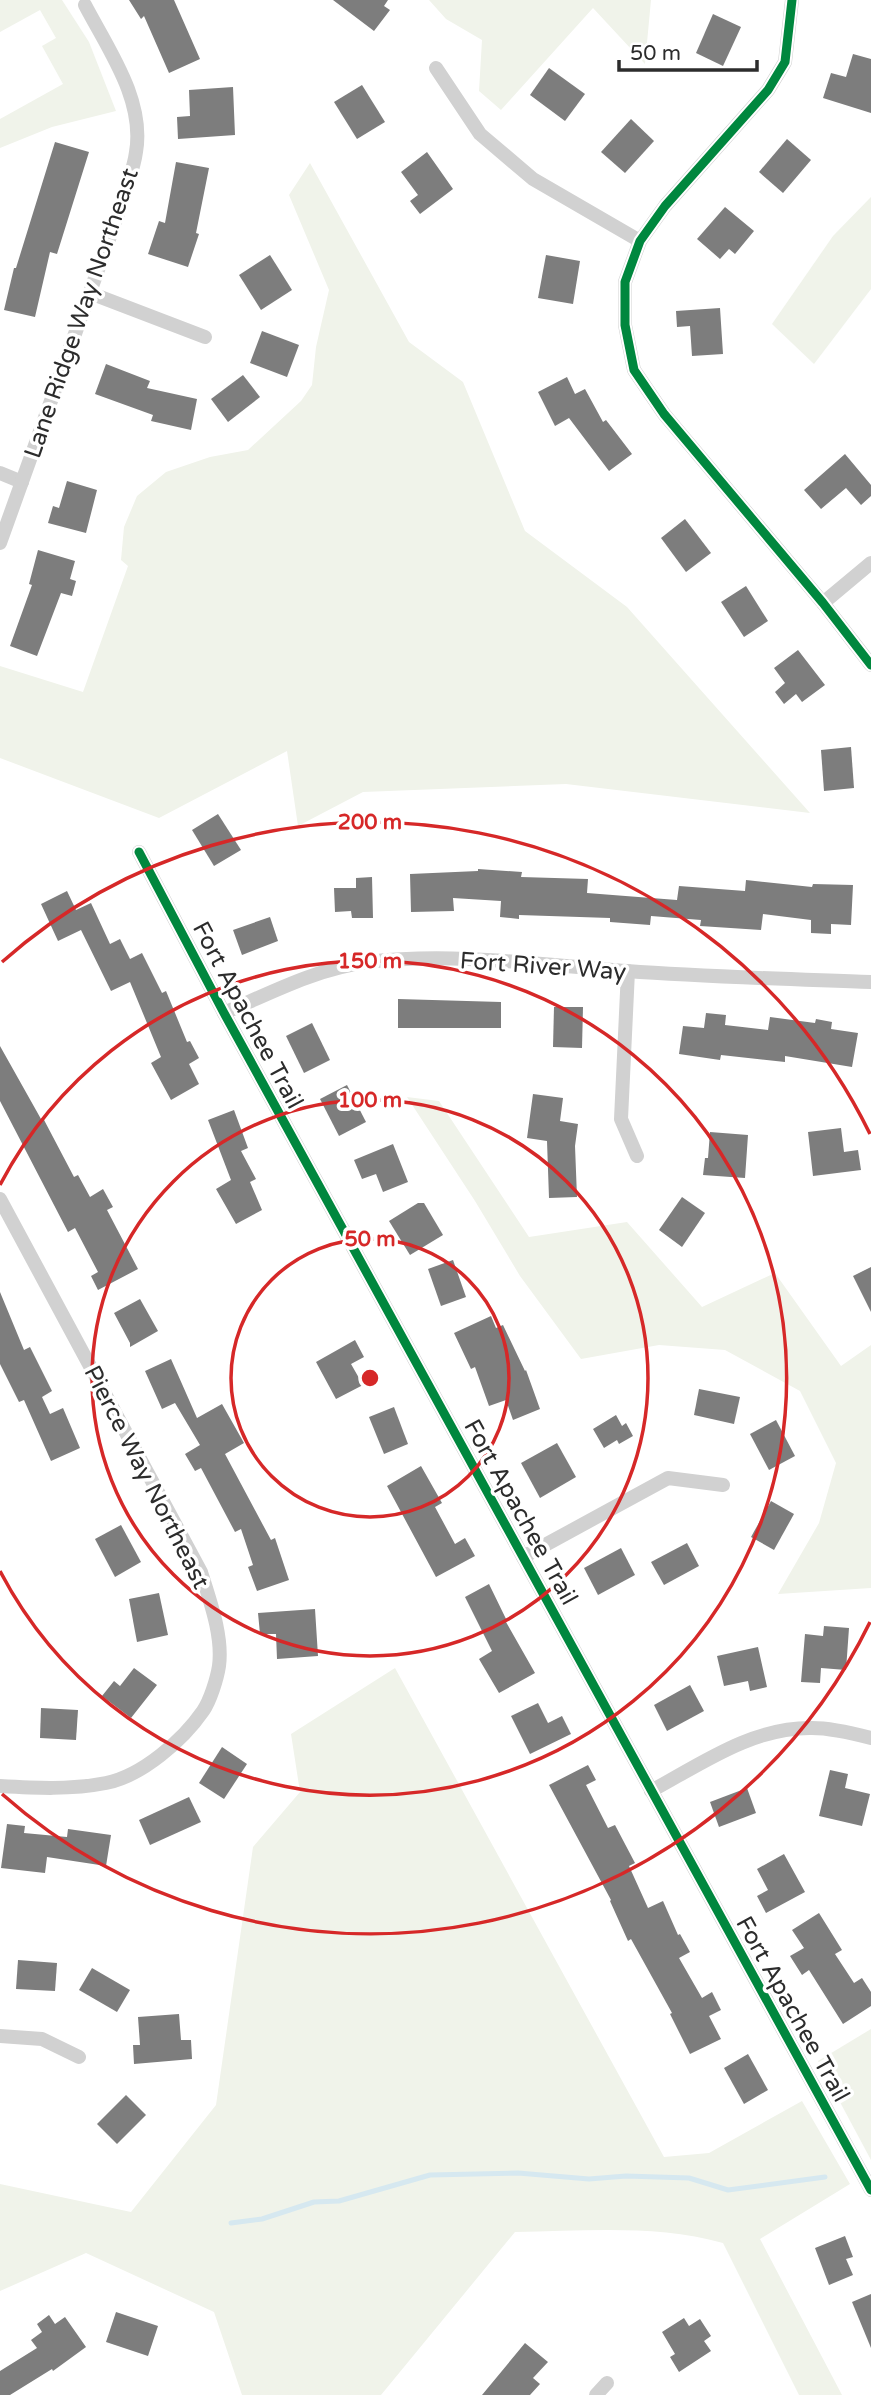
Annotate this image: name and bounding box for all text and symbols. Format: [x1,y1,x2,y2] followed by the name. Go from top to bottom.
[619,28,757,72] scale bar
[630,41,681,66] text: 50 m
[18,164,145,462] street label: Lane Ridge Way Northeast
[338,810,402,835] text: 200 m
[186,917,309,1114] street label: Fort Apachee Trail
[459,946,627,987] street label: Fort River Way
[338,949,402,974] text: 150 m
[338,1088,402,1113] text: 100 m
[344,1227,396,1252] text: 50 m
[78,1361,215,1594] street label: Pierce Way Northeast
[358,1366,382,1390] centre of rings
[457,1414,584,1610] street label: Fort Apachee Trail
[729,1911,856,2107] street label: Fort Apachee Trail

